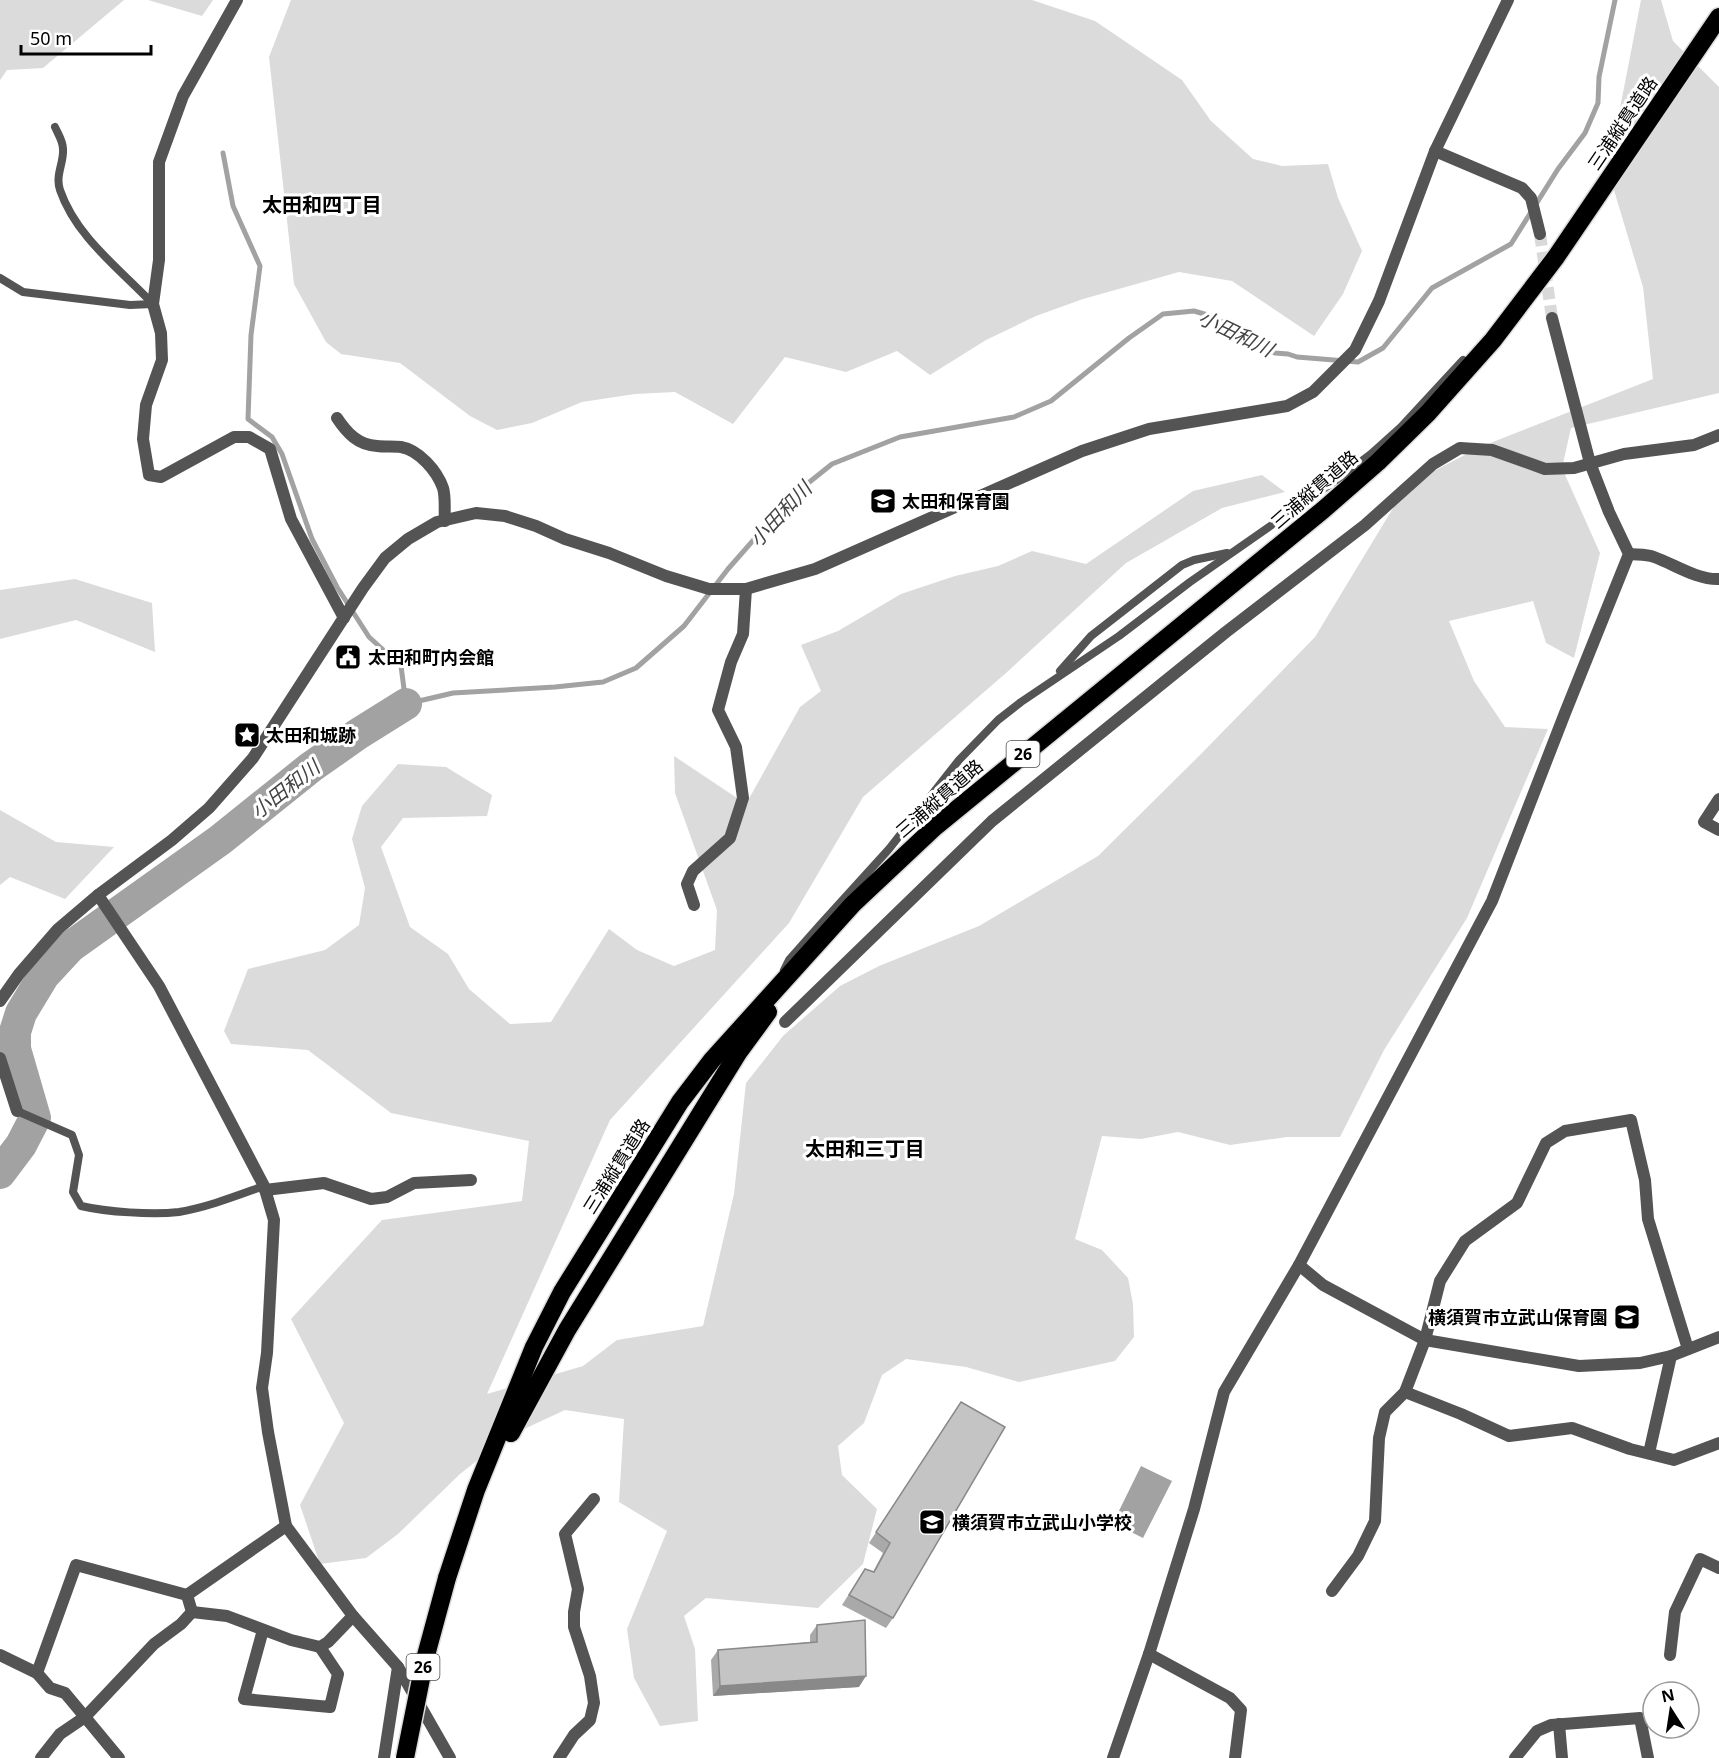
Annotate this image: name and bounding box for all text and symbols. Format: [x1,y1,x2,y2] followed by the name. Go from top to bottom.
[21,18,152,56] scale bar
[30,26,72,50] text: 50 m
[1582,72,1662,174] street label: 三浦縦貫道路
[262,191,382,218] district label: 太田和四丁目
[1194,303,1280,364] water label: 小田和川
[1265,445,1363,533] street label: 三浦縦貫道路
[743,474,819,552] water label: 小田和川
[868,486,898,516] school or university icon: 太田和保育園
[902,489,1010,513] place label: 太田和保育園
[333,642,363,672] public building icon: 太田和町内会館
[368,645,494,669] place label: 太田和町内会館
[232,720,262,750] place icon: 太田和城跡
[266,723,356,747] place label: 太田和城跡
[1006,741,1040,767] road number: 26
[245,753,326,824] water label: 小田和川
[890,754,988,842] street label: 三浦縦貫道路
[577,1114,655,1218] street label: 三浦縦貫道路
[805,1135,925,1162] district label: 太田和三丁目
[1612,1302,1642,1332] school or university icon: 横須賀市立武山保育園
[1428,1305,1608,1329] place label: 横須賀市立武山保育園
[917,1507,947,1537] school or university icon: 横須賀市立武山小学校
[952,1510,1132,1534] place label: 横須賀市立武山小学校
[406,1654,440,1680] road number: 26
[1641,1680,1701,1740] north arrow
[1659,1683,1677,1707] text: N

